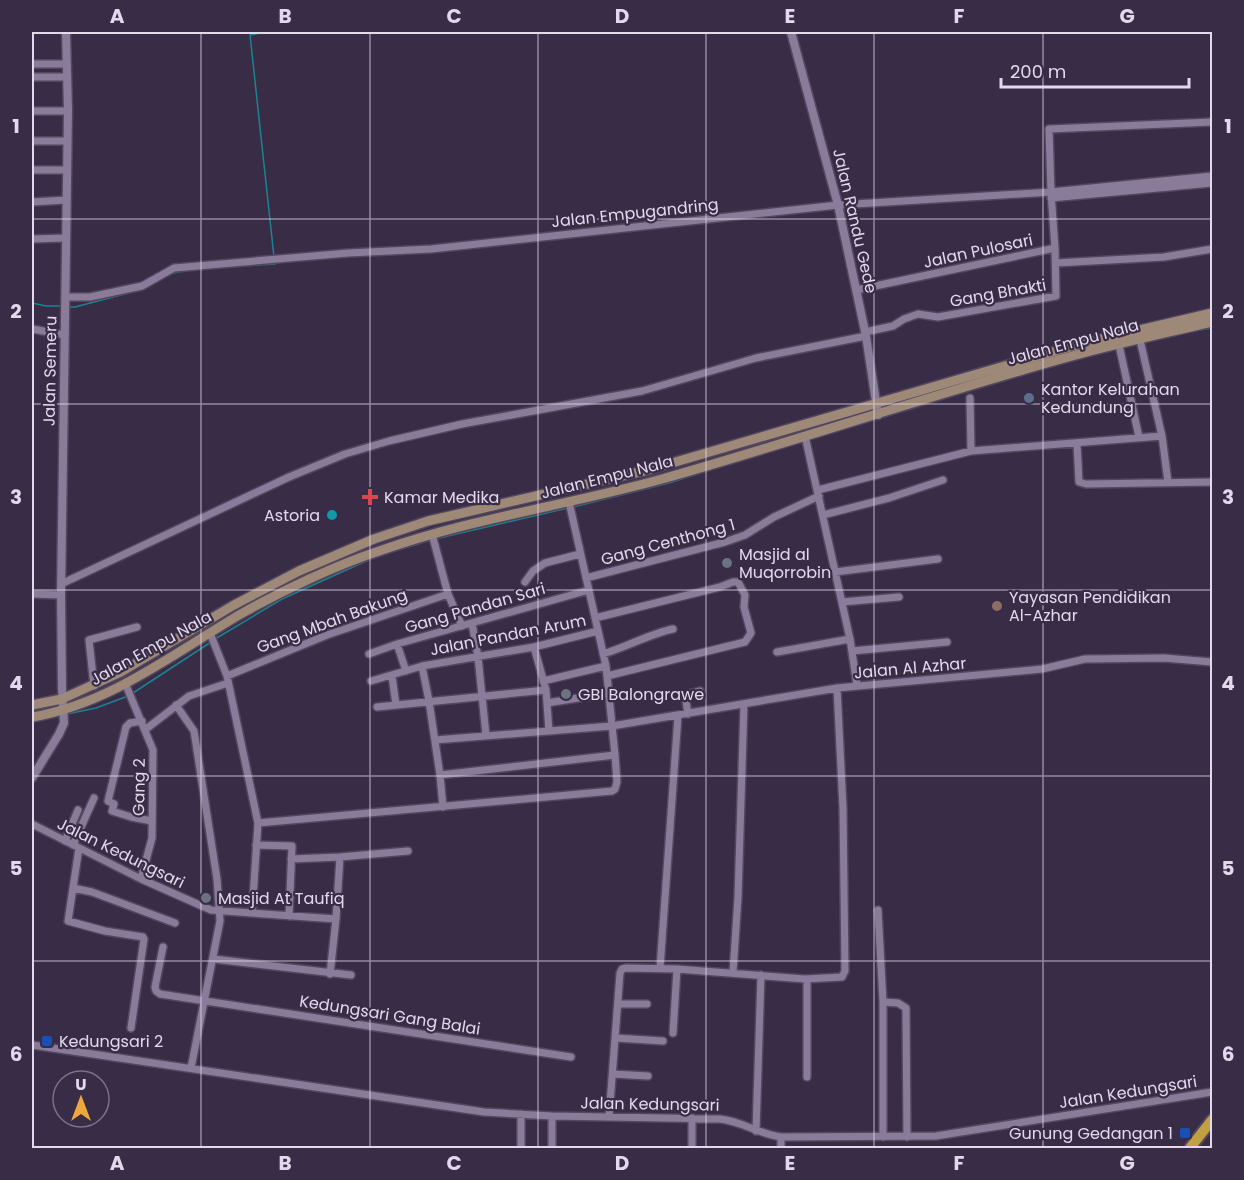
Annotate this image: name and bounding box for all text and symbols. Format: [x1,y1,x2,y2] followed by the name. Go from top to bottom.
[110,2,125,30] text: A
[278,2,292,30] text: B
[446,2,462,30] text: C
[615,2,629,30] text: D
[785,2,795,30] text: E
[954,2,965,30] text: F
[1119,2,1135,30] text: G
[1001,51,1188,89] scale bar
[1010,59,1066,84] text: 200 m
[12,112,20,140] text: 1
[1224,112,1232,140] text: 1
[827,146,883,296] street label: Jalan Randu Gede
[550,193,720,233] street label: Jalan Empugandring
[921,228,1035,274] street label: Jalan Pulosari
[948,273,1048,313] street label: Gang Bhakti
[10,297,22,325] text: 2
[1222,297,1234,325] text: 2
[1005,313,1141,371] street label: Jalan Empu Nala
[38,316,62,426] street label: Jalan Semeru
[1041,378,1180,419] place label: Kantor Kelurahan Kedundung
[1022,391,1036,405] marker: Kantor Kelurahan Kedundung
[539,449,675,505] street label: Jalan Empu Nala
[10,483,22,511] text: 3
[1222,483,1234,511] text: 3
[384,486,499,509] place label: Kamar Medika
[361,488,379,506] marker: Kamar Medika
[264,504,320,527] place label: Astoria
[325,508,339,522] marker: Astoria
[598,513,738,571] street label: Gang Centhong 1
[739,543,831,584] place label: Masjid al Muqorrobin
[720,556,734,570] marker: Masjid al Muqorrobin
[402,577,548,639] street label: Gang Pandan Sari
[254,583,410,659] street label: Gang Mbah Bakung
[1009,586,1171,627] place label: Yayasan Pendidikan Al-Azhar
[990,599,1004,613] marker: Yayasan Pendidikan Al-Azhar
[86,605,216,691] street label: Jalan Empu Nala
[428,609,588,661] street label: Jalan Pandan Arum
[853,652,967,684] street label: Jalan Al Azhar
[9,669,23,697] text: 4
[1221,669,1235,697] text: 4
[578,683,704,706] place label: GBI Balongrawe
[559,687,573,701] marker: GBI Balongrawe
[127,758,151,816] street label: Gang 2
[53,812,189,894] street label: Jalan Kedungsari
[10,854,23,882] text: 5
[1222,854,1235,882] text: 5
[218,887,345,910] place label: Masjid At Taufiq
[199,891,213,905] marker: Masjid At Taufiq
[298,989,482,1041] street label: Kedungsari Gang Balai
[59,1030,163,1053] place label: Kedungsari 2
[40,1034,54,1048] marker: Kedungsari 2
[10,1040,22,1068] text: 6
[1222,1040,1234,1068] text: 6
[51,1069,111,1129] north arrow
[1057,1070,1199,1114] street label: Jalan Kedungsari
[75,1073,87,1096] text: U
[580,1091,720,1117] street label: Jalan Kedungsari
[1009,1122,1173,1145] place label: Gunung Gedangan 1
[1178,1126,1192,1140] marker: Gunung Gedangan 1
[110,1149,125,1177] text: A
[278,1149,292,1177] text: B
[446,1149,462,1177] text: C
[615,1149,629,1177] text: D
[785,1149,795,1177] text: E
[954,1149,965,1177] text: F
[1119,1149,1135,1177] text: G

